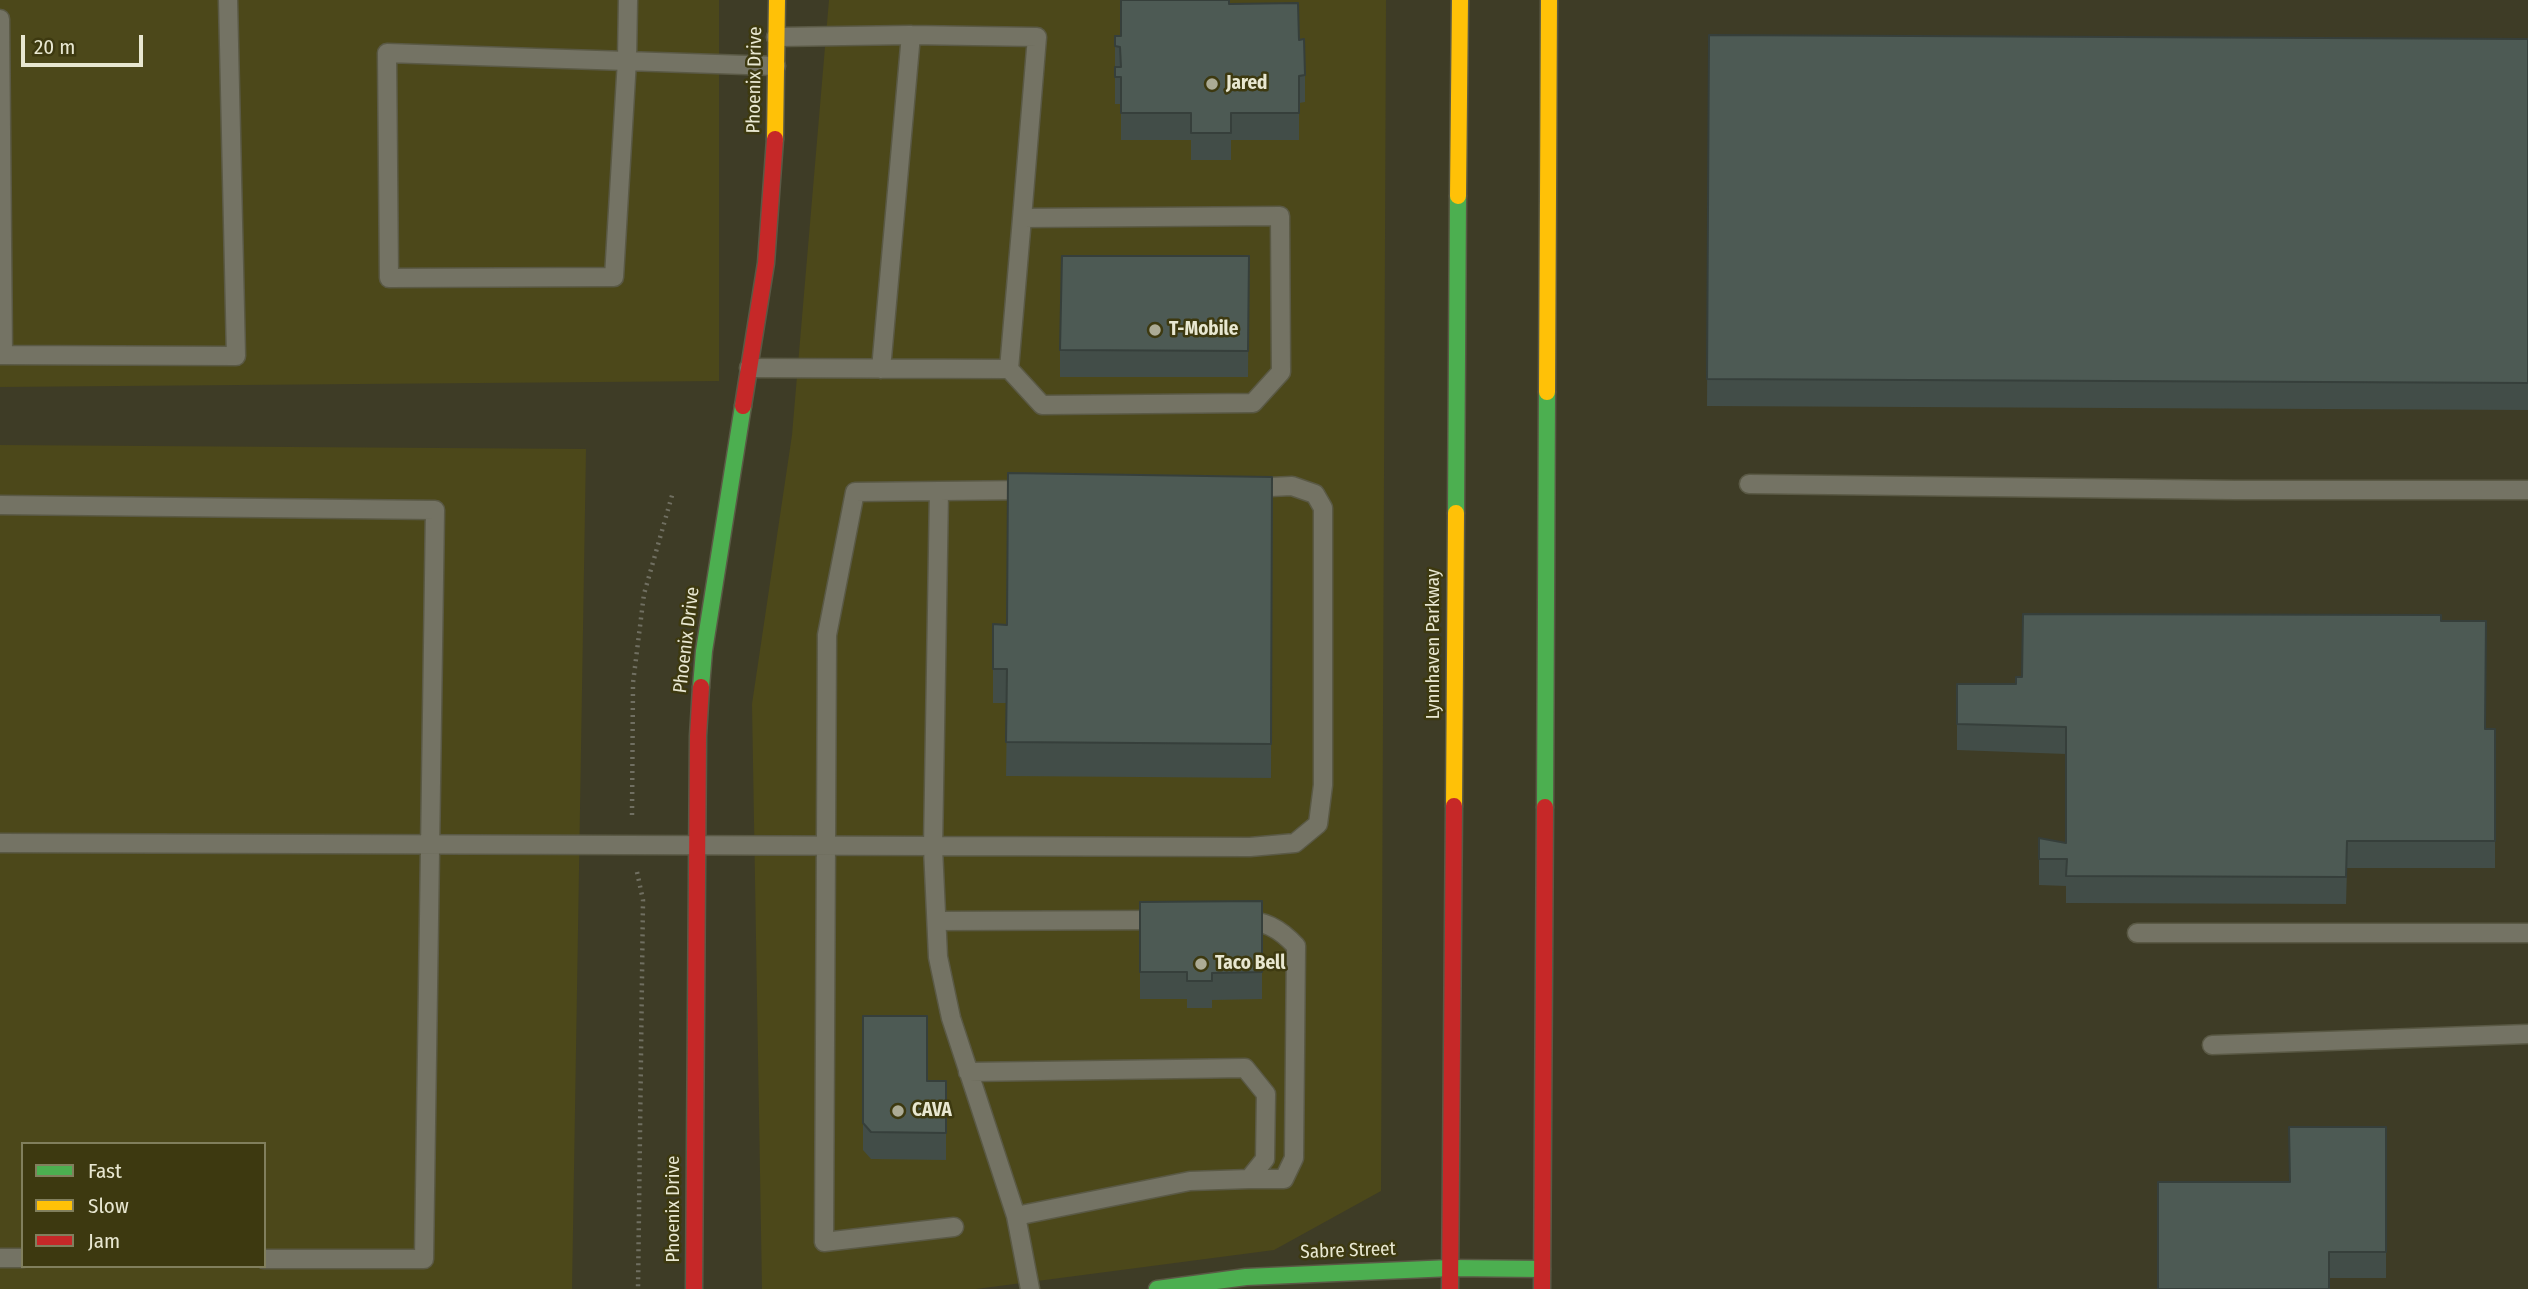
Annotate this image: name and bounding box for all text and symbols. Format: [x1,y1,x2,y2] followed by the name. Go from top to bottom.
[24,21,147,65] scale bar
[743,26,767,134] street label: Phoenix Drive
[34,34,75,60] text: 20 m
[1226,73,1267,95] place label: Jared
[1204,76,1220,92] marker: Jared
[1169,319,1238,341] place label: T-Mobile
[1147,322,1163,338] marker: T-Mobile
[1423,569,1445,719] street label: Lynnhaven Parkway
[669,586,705,694] street label: Phoenix Drive
[1215,953,1285,975] place label: Taco Bell
[1193,956,1209,972] marker: Taco Bell
[912,1100,952,1122] place label: CAVA
[890,1103,906,1119] marker: CAVA
[21,1142,266,1268] legend
[663,1156,685,1262] street label: Phoenix Drive
[88,1158,122,1184] text: Fast
[88,1193,129,1219] text: Slow
[88,1228,120,1254] text: Jam
[1300,1238,1396,1264] street label: Sabre Street

